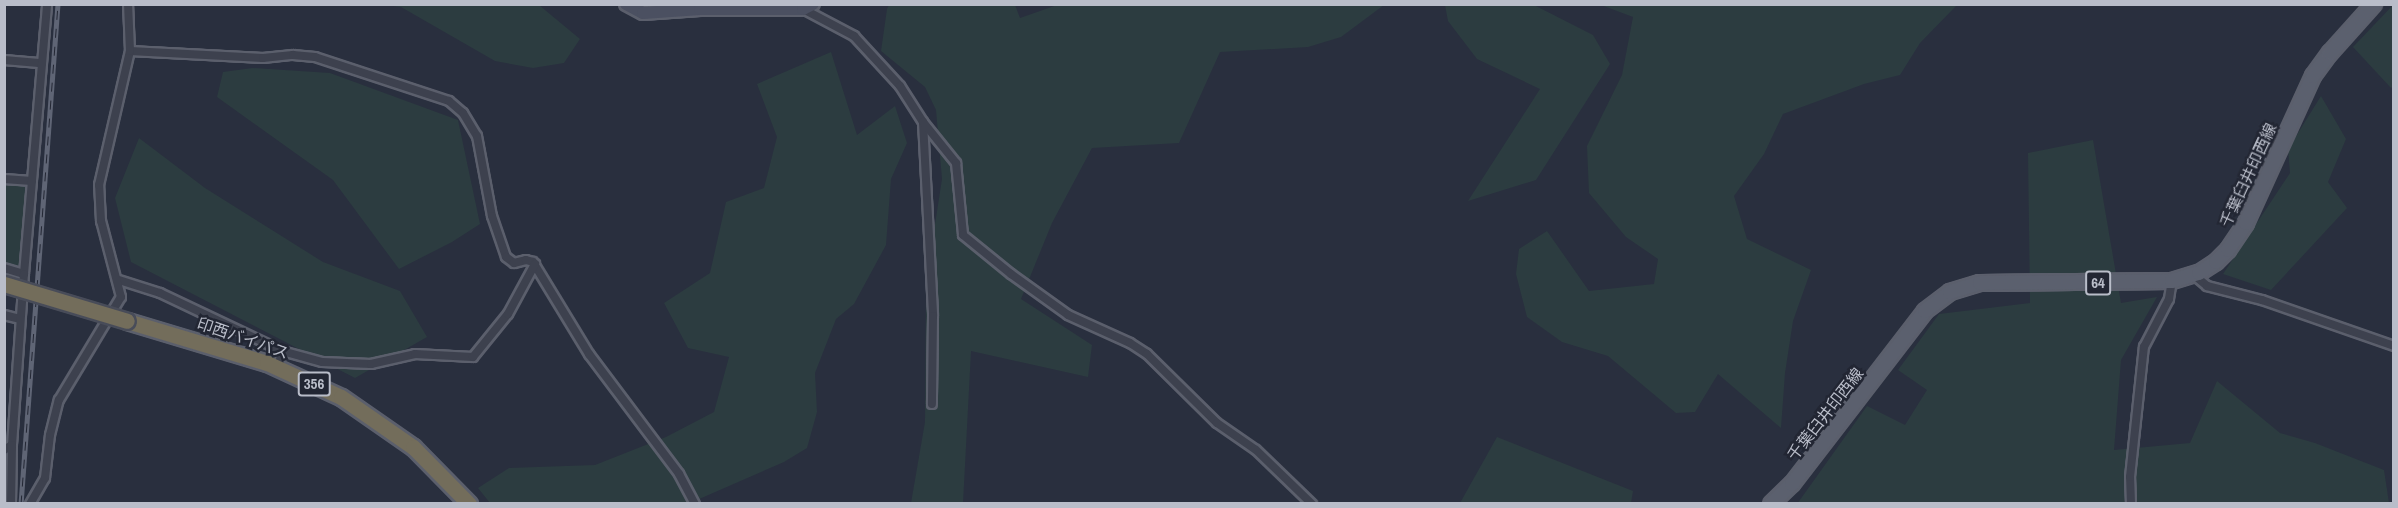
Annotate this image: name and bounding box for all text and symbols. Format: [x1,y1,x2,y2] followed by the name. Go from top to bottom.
[2216,120,2280,230] street label: 千葉臼井印西線
[2084,271,2112,295] road number: 64
[194,313,292,363] street label: 印西バイパス
[1783,364,1867,464] street label: 千葉臼井印西線
[298,372,330,396] road number: 356

